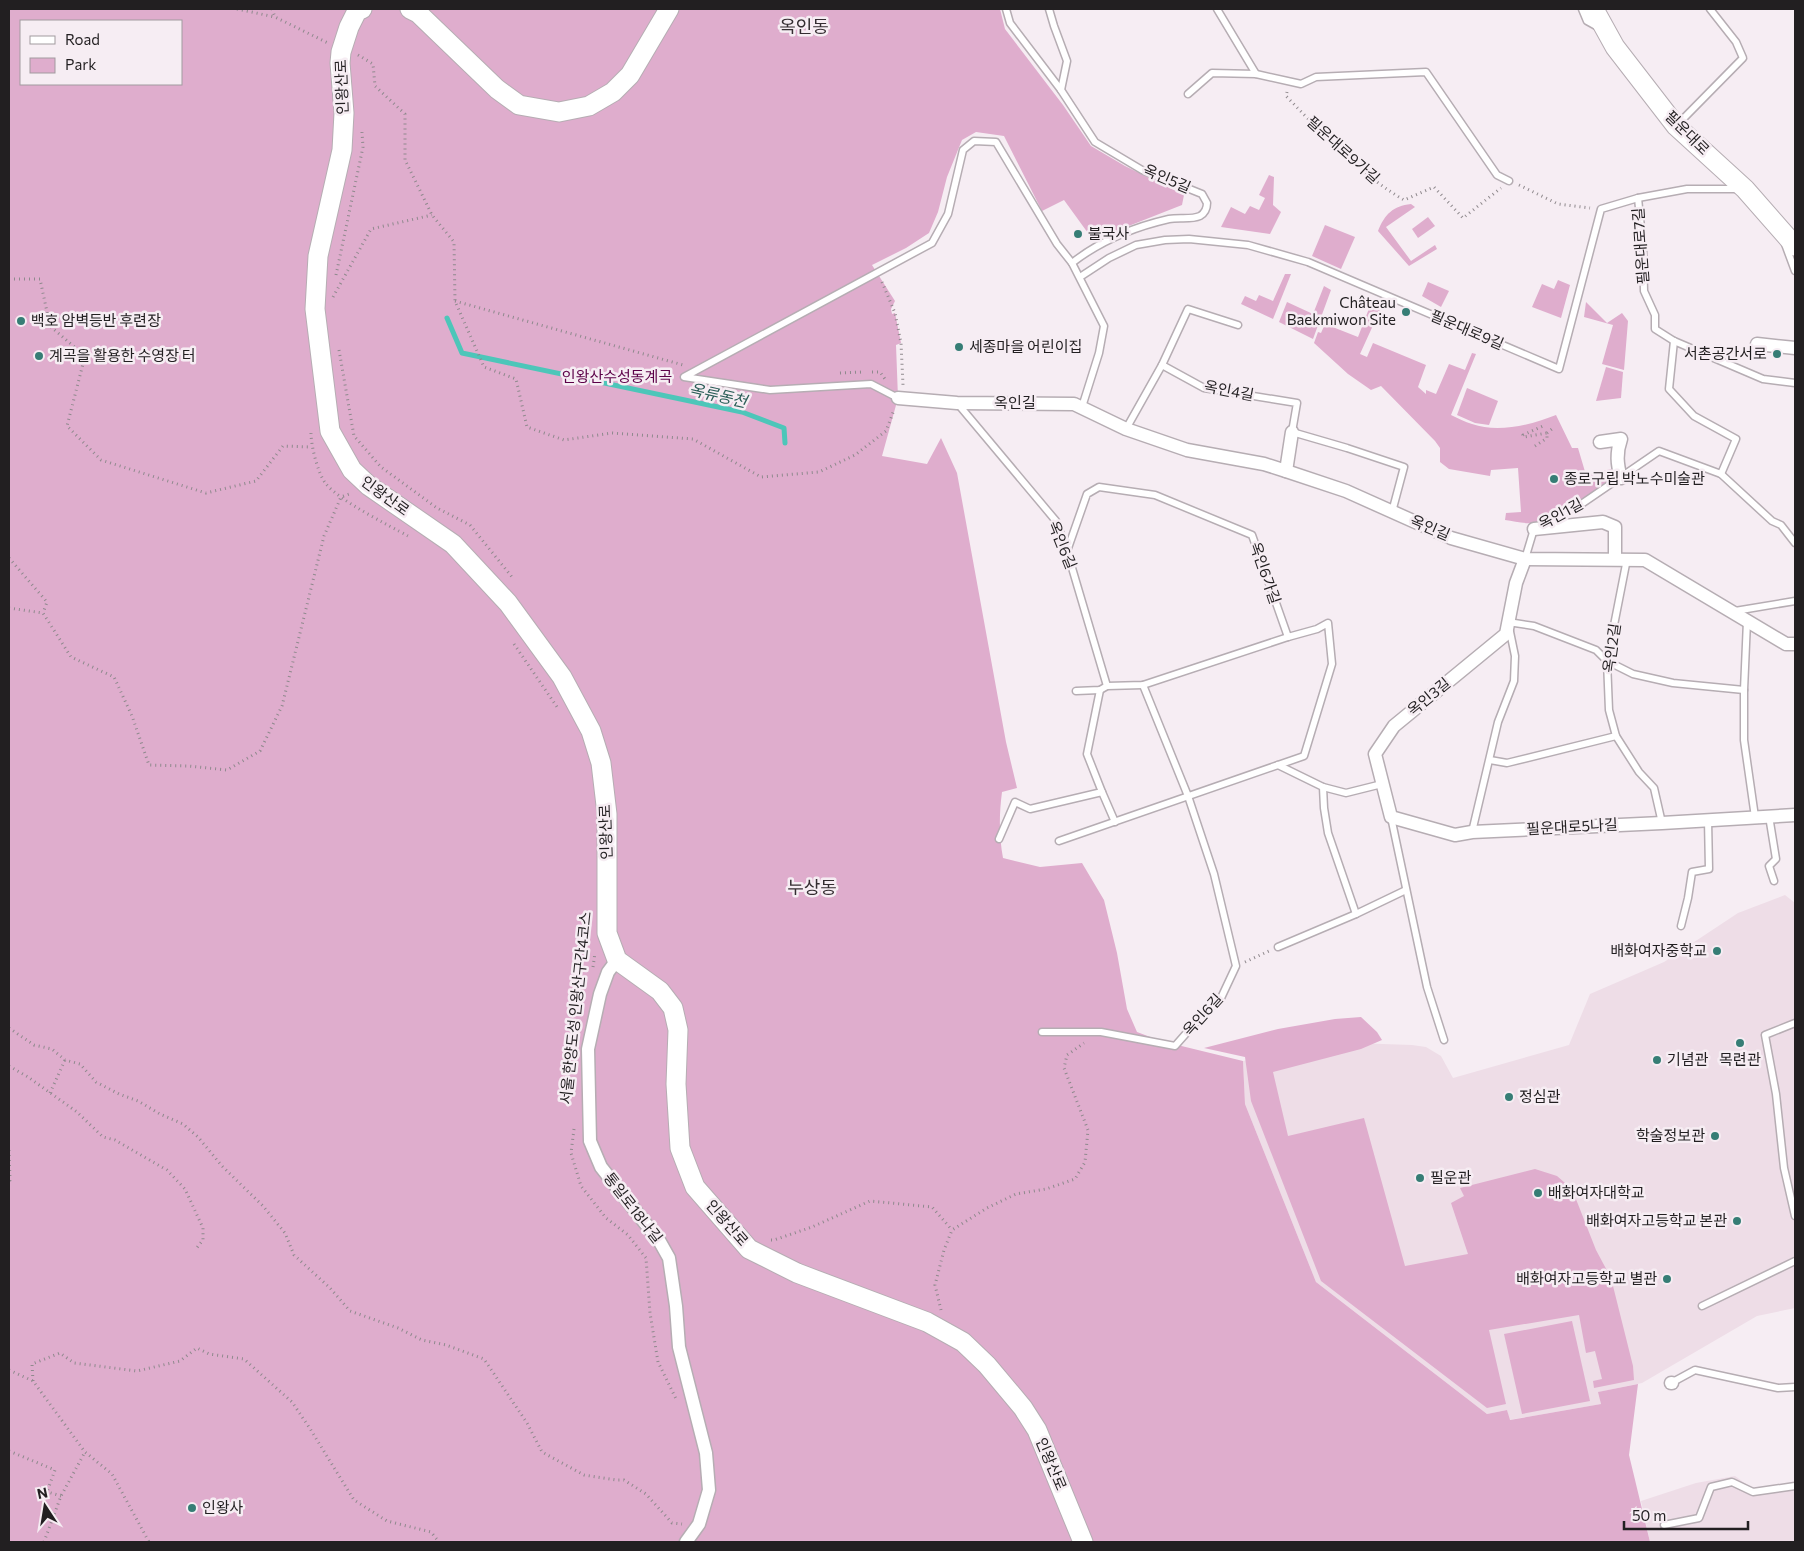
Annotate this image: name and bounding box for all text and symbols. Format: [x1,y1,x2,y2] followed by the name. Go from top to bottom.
[779,15,829,37] district label: 옥인동
[20,20,182,85] legend
[65,30,100,48] text: Road
[65,55,96,73] text: Park
[331,59,351,115] street label: 인왕산로
[1662,106,1714,158] street label: 필운대로
[1303,112,1384,187] street label: 필운대로9가길
[1141,160,1194,196] street label: 옥인5길
[1628,207,1652,285] street label: 필운대로7길
[1088,224,1130,242] place label: 불국사
[1072,228,1084,240] marker: 불국사
[1287,293,1396,328] place label: Château Baekmiwon Site
[1400,306,1412,318] marker: Château Baekmiwon Site
[1428,306,1507,353] street label: 필운대로9길
[31,311,161,329] place label: 백호 암벽등반 후련장
[15,315,27,327] marker: 백호 암벽등반 후련장
[969,337,1082,355] place label: 세종마을 어린이집
[953,341,965,353] marker: 세종마을 어린이집
[1684,344,1767,362] place label: 서촌공간서로
[49,346,196,364] place label: 계곡을 활용한 수영장 터
[1771,348,1783,360] marker: 서촌공간서로
[33,350,45,362] marker: 계곡을 활용한 수영장 터
[562,367,672,385] park label: 인왕산수성동계곡
[1203,376,1256,404] street label: 옥인4길
[687,379,751,411] water label: 옥류동천
[994,393,1036,411] street label: 옥인길
[1564,469,1705,487] place label: 종로구립 박노수미술관
[358,472,413,519] street label: 인왕산로
[1548,473,1560,485] marker: 종로구립 박노수미술관
[1535,494,1586,532] street label: 옥인1길
[1408,511,1453,543] street label: 옥인길
[1045,518,1081,571] street label: 옥인6길
[1247,539,1285,606] street label: 옥인6가길
[1599,622,1623,674] street label: 옥인2길
[1403,674,1453,719] street label: 옥인3길
[595,804,615,860] street label: 인왕산로
[1526,815,1618,837] street label: 필운대로5나길
[787,876,837,898] district label: 누상동
[556,910,594,1105] street label: 서울 한양도성 인왕산구간4코스
[1610,941,1707,959] place label: 배화여자중학교
[1711,945,1723,957] marker: 배화여자중학교
[1179,990,1226,1039] street label: 옥인6길
[1734,1037,1746,1049] marker: 목련관
[1667,1050,1709,1068] place label: 기념관
[1719,1050,1761,1068] place label: 목련관
[1651,1054,1663,1066] marker: 기념관
[1519,1087,1561,1105] place label: 정심관
[1503,1091,1515,1103] marker: 정심관
[1636,1126,1705,1144] place label: 학술정보관
[1709,1130,1721,1142] marker: 학술정보관
[1430,1168,1472,1186] place label: 필운관
[601,1169,667,1246] street label: 통일로18나길
[1414,1172,1426,1184] marker: 필운관
[1548,1183,1645,1201] place label: 배화여자대학교
[1532,1187,1544,1199] marker: 배화여자대학교
[703,1196,753,1249] street label: 인왕산로
[1586,1211,1727,1229] place label: 배화여자고등학교 본관
[1731,1215,1743,1227] marker: 배화여자고등학교 본관
[1516,1269,1657,1287] place label: 배화여자고등학교 별관
[1661,1273,1673,1285] marker: 배화여자고등학교 별관
[1033,1435,1071,1493] street label: 인왕산로
[20,1481,70,1531] north arrow
[35,1483,49,1502] text: N
[202,1498,244,1516] place label: 인왕사
[1624,1498,1748,1530] scale bar
[186,1502,198,1514] marker: 인왕사
[1632,1506,1666,1524] text: 50 m

